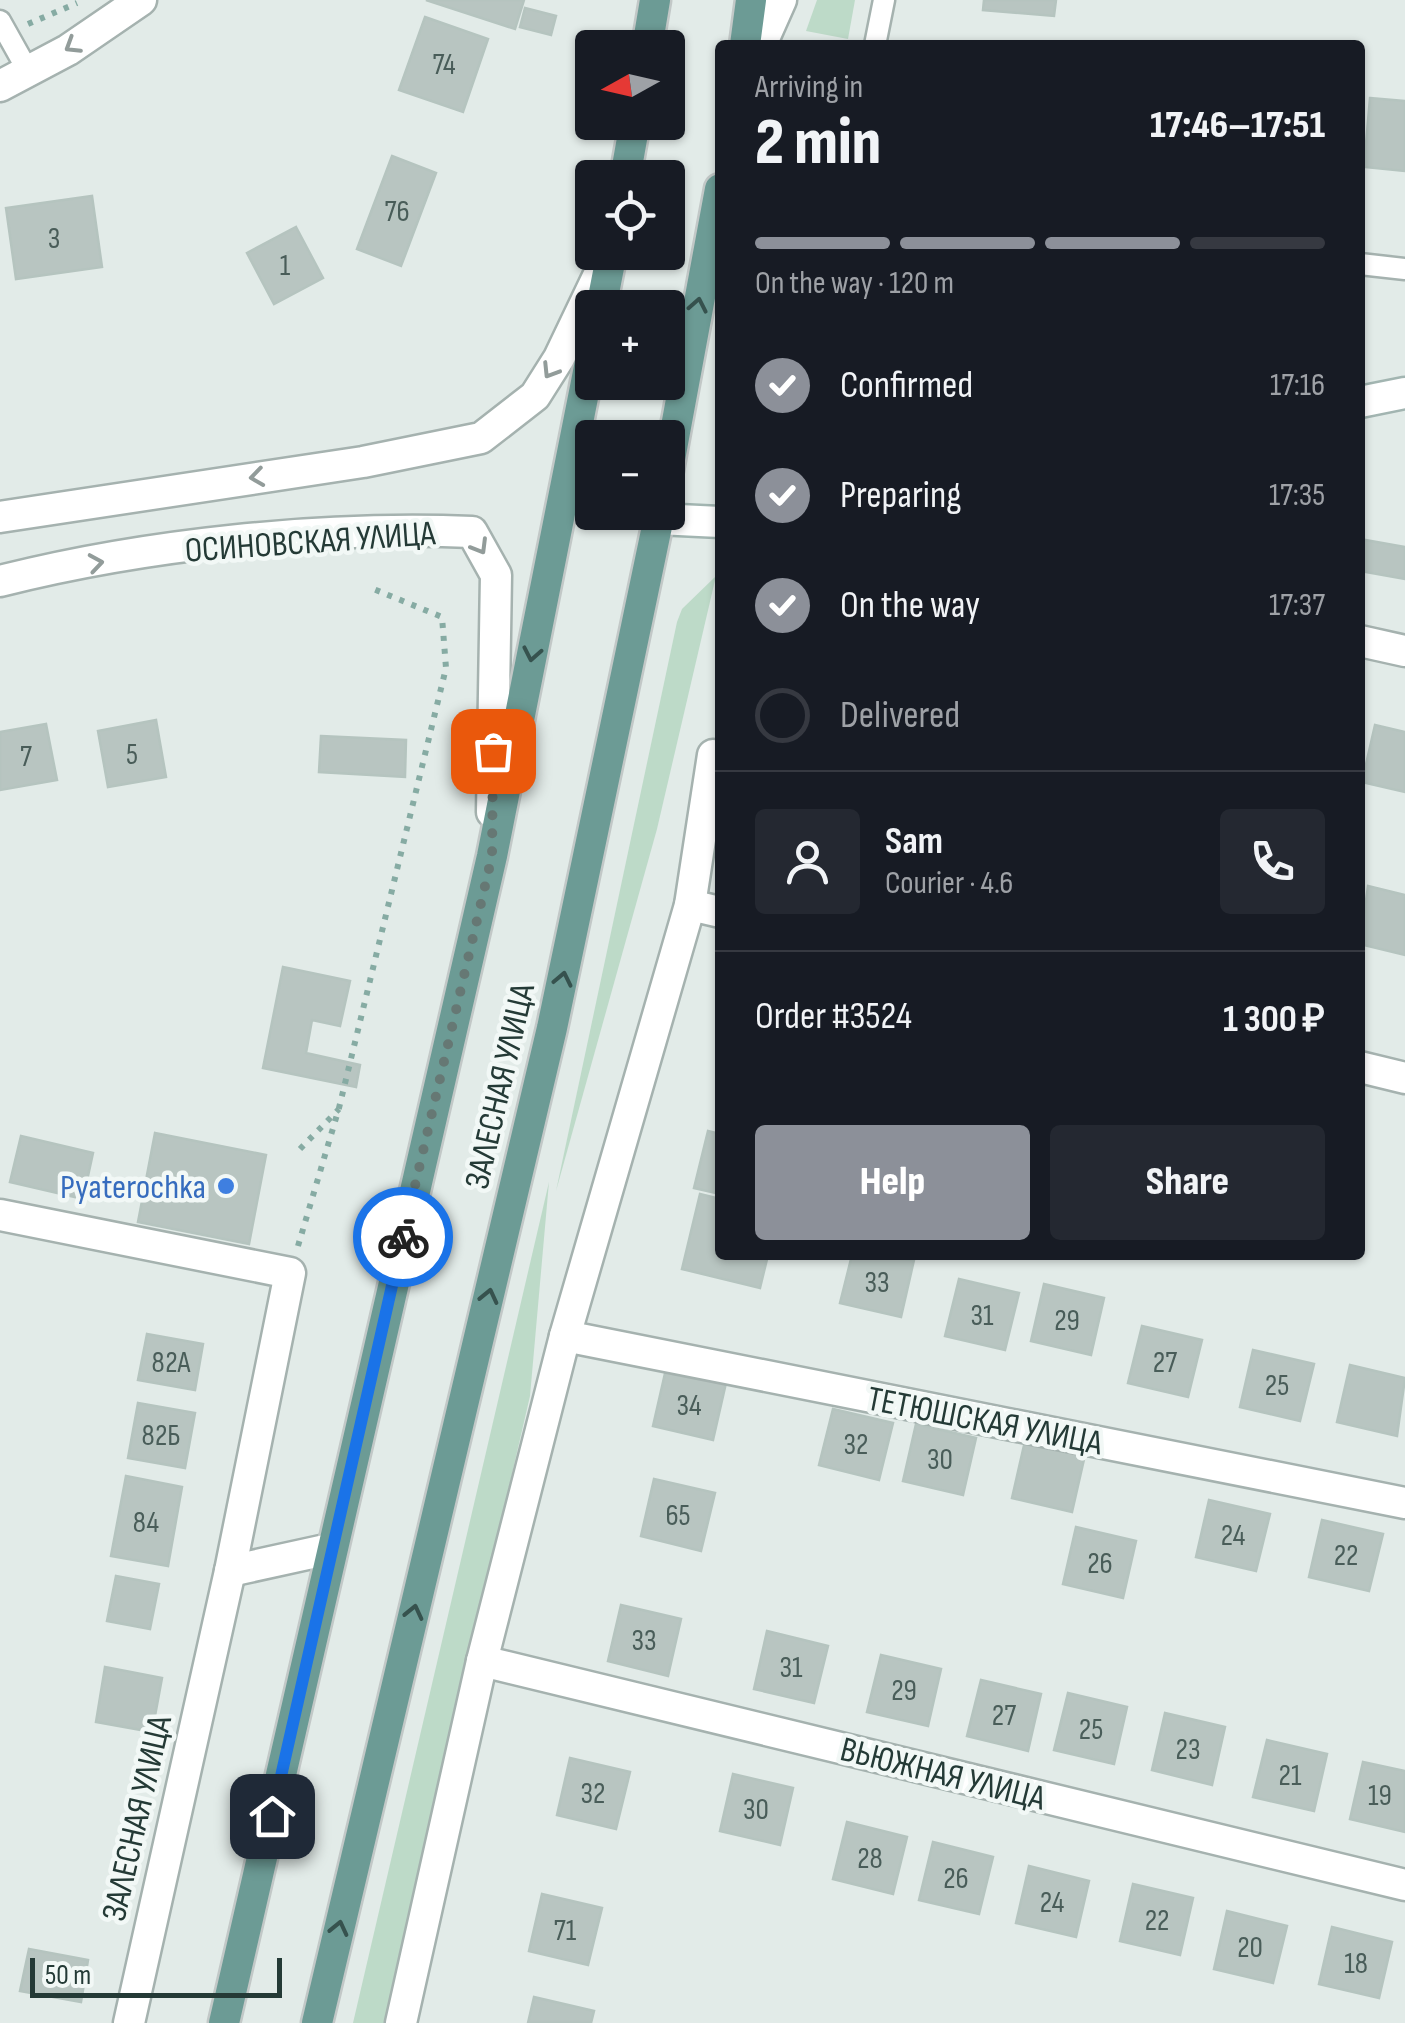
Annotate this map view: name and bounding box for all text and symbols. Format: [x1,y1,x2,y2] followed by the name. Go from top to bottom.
[575,30,685,140] north arrow
[575,30,685,530] map controls
[65,34,83,53] one-way arrow
[433,47,455,83] house number: 74
[755,68,863,107] text: Arriving in
[1150,103,1325,148] text: 17:46–17:51
[755,105,881,183] text: 2 min
[575,160,685,270] button: locate
[384,194,410,230] house number: 76
[48,221,60,257] house number: 3
[280,248,291,284] house number: 1
[755,264,954,303] text: On the way · 120 m
[575,290,685,400] button: +
[687,297,708,314] one-way arrow
[755,358,810,413] icon: check
[544,360,563,378] one-way arrow
[840,363,973,408] text: Confirmed
[1270,366,1325,405] text: 17:16
[575,420,685,530] button: −
[249,465,266,486] one-way arrow
[755,468,810,523] icon: check
[840,473,961,518] text: Preparing
[1269,476,1325,515] text: 17:35
[183,512,438,573] street label: ОСИНОВСКАЯ УЛИЦА
[468,536,487,554] one-way arrow
[88,553,104,574] one-way arrow
[755,578,810,633] icon: check
[840,583,980,628] text: On the way
[1269,586,1325,625] text: 17:37
[523,645,544,662] one-way arrow
[840,693,960,738] text: Delivered
[451,709,536,794] pin
[466,724,521,779] icon: bag
[126,737,138,773] house number: 5
[20,739,32,775] house number: 7
[755,809,860,914] button: person
[1220,809,1325,914] button: phone
[885,819,943,864] text: Sam
[885,864,1013,903] text: Courier · 4.6
[551,971,572,988] one-way arrow
[456,978,545,1193] street label: ЗАЛЕСНАЯ УЛИЦА
[755,994,912,1039] text: Order #3524
[1223,997,1325,1042] text: 1 300 ₽
[755,1125,1030,1240] button: Help
[1050,1125,1325,1240] button: Share
[60,1166,206,1209] place label: Pyaterochka
[215,1175,237,1197] marker: Pyaterochka
[353,1187,453,1287] courier
[376,1210,431,1265] icon: bike
[864,1265,890,1301] house number: 33
[477,1288,498,1305] one-way arrow
[970,1298,994,1334] house number: 31
[1054,1303,1080,1339] house number: 29
[152,1345,191,1381] house number: 82А
[1153,1345,1177,1381] house number: 27
[1265,1368,1289,1404] house number: 25
[864,1378,1107,1466] street label: ТЕТЮШСКАЯ УЛИЦА
[676,1388,702,1424] house number: 34
[141,1418,181,1454] house number: 82Б
[844,1427,868,1463] house number: 32
[927,1442,953,1478] house number: 30
[665,1498,691,1534] house number: 65
[133,1505,159,1541] house number: 84
[1221,1518,1245,1554] house number: 24
[1334,1538,1358,1574] house number: 22
[1087,1546,1113,1582] house number: 26
[402,1604,423,1621] one-way arrow
[631,1623,657,1659] house number: 33
[779,1650,803,1686] house number: 31
[891,1673,917,1709] house number: 29
[992,1698,1016,1734] house number: 27
[93,1710,182,1925] street label: ЗАЛЕСНАЯ УЛИЦА
[1079,1712,1103,1748] house number: 25
[836,1728,1051,1821] street label: ВЬЮЖНАЯ УЛИЦА
[1176,1732,1201,1768] house number: 23
[1279,1758,1302,1794] house number: 21
[230,1774,315,1859] pin
[581,1776,605,1812] house number: 32
[1368,1778,1392,1814] house number: 19
[245,1789,300,1844] icon: home
[743,1792,769,1828] house number: 30
[857,1841,883,1877] house number: 28
[943,1861,969,1897] house number: 26
[1040,1885,1064,1921] house number: 24
[1145,1903,1169,1939] house number: 22
[554,1913,577,1949] house number: 71
[328,1920,349,1937] one-way arrow
[1237,1930,1263,1966] house number: 20
[1344,1946,1368,1982] house number: 18
[30,1953,282,1998] scale bar
[45,1959,91,1992] text: 50 m

